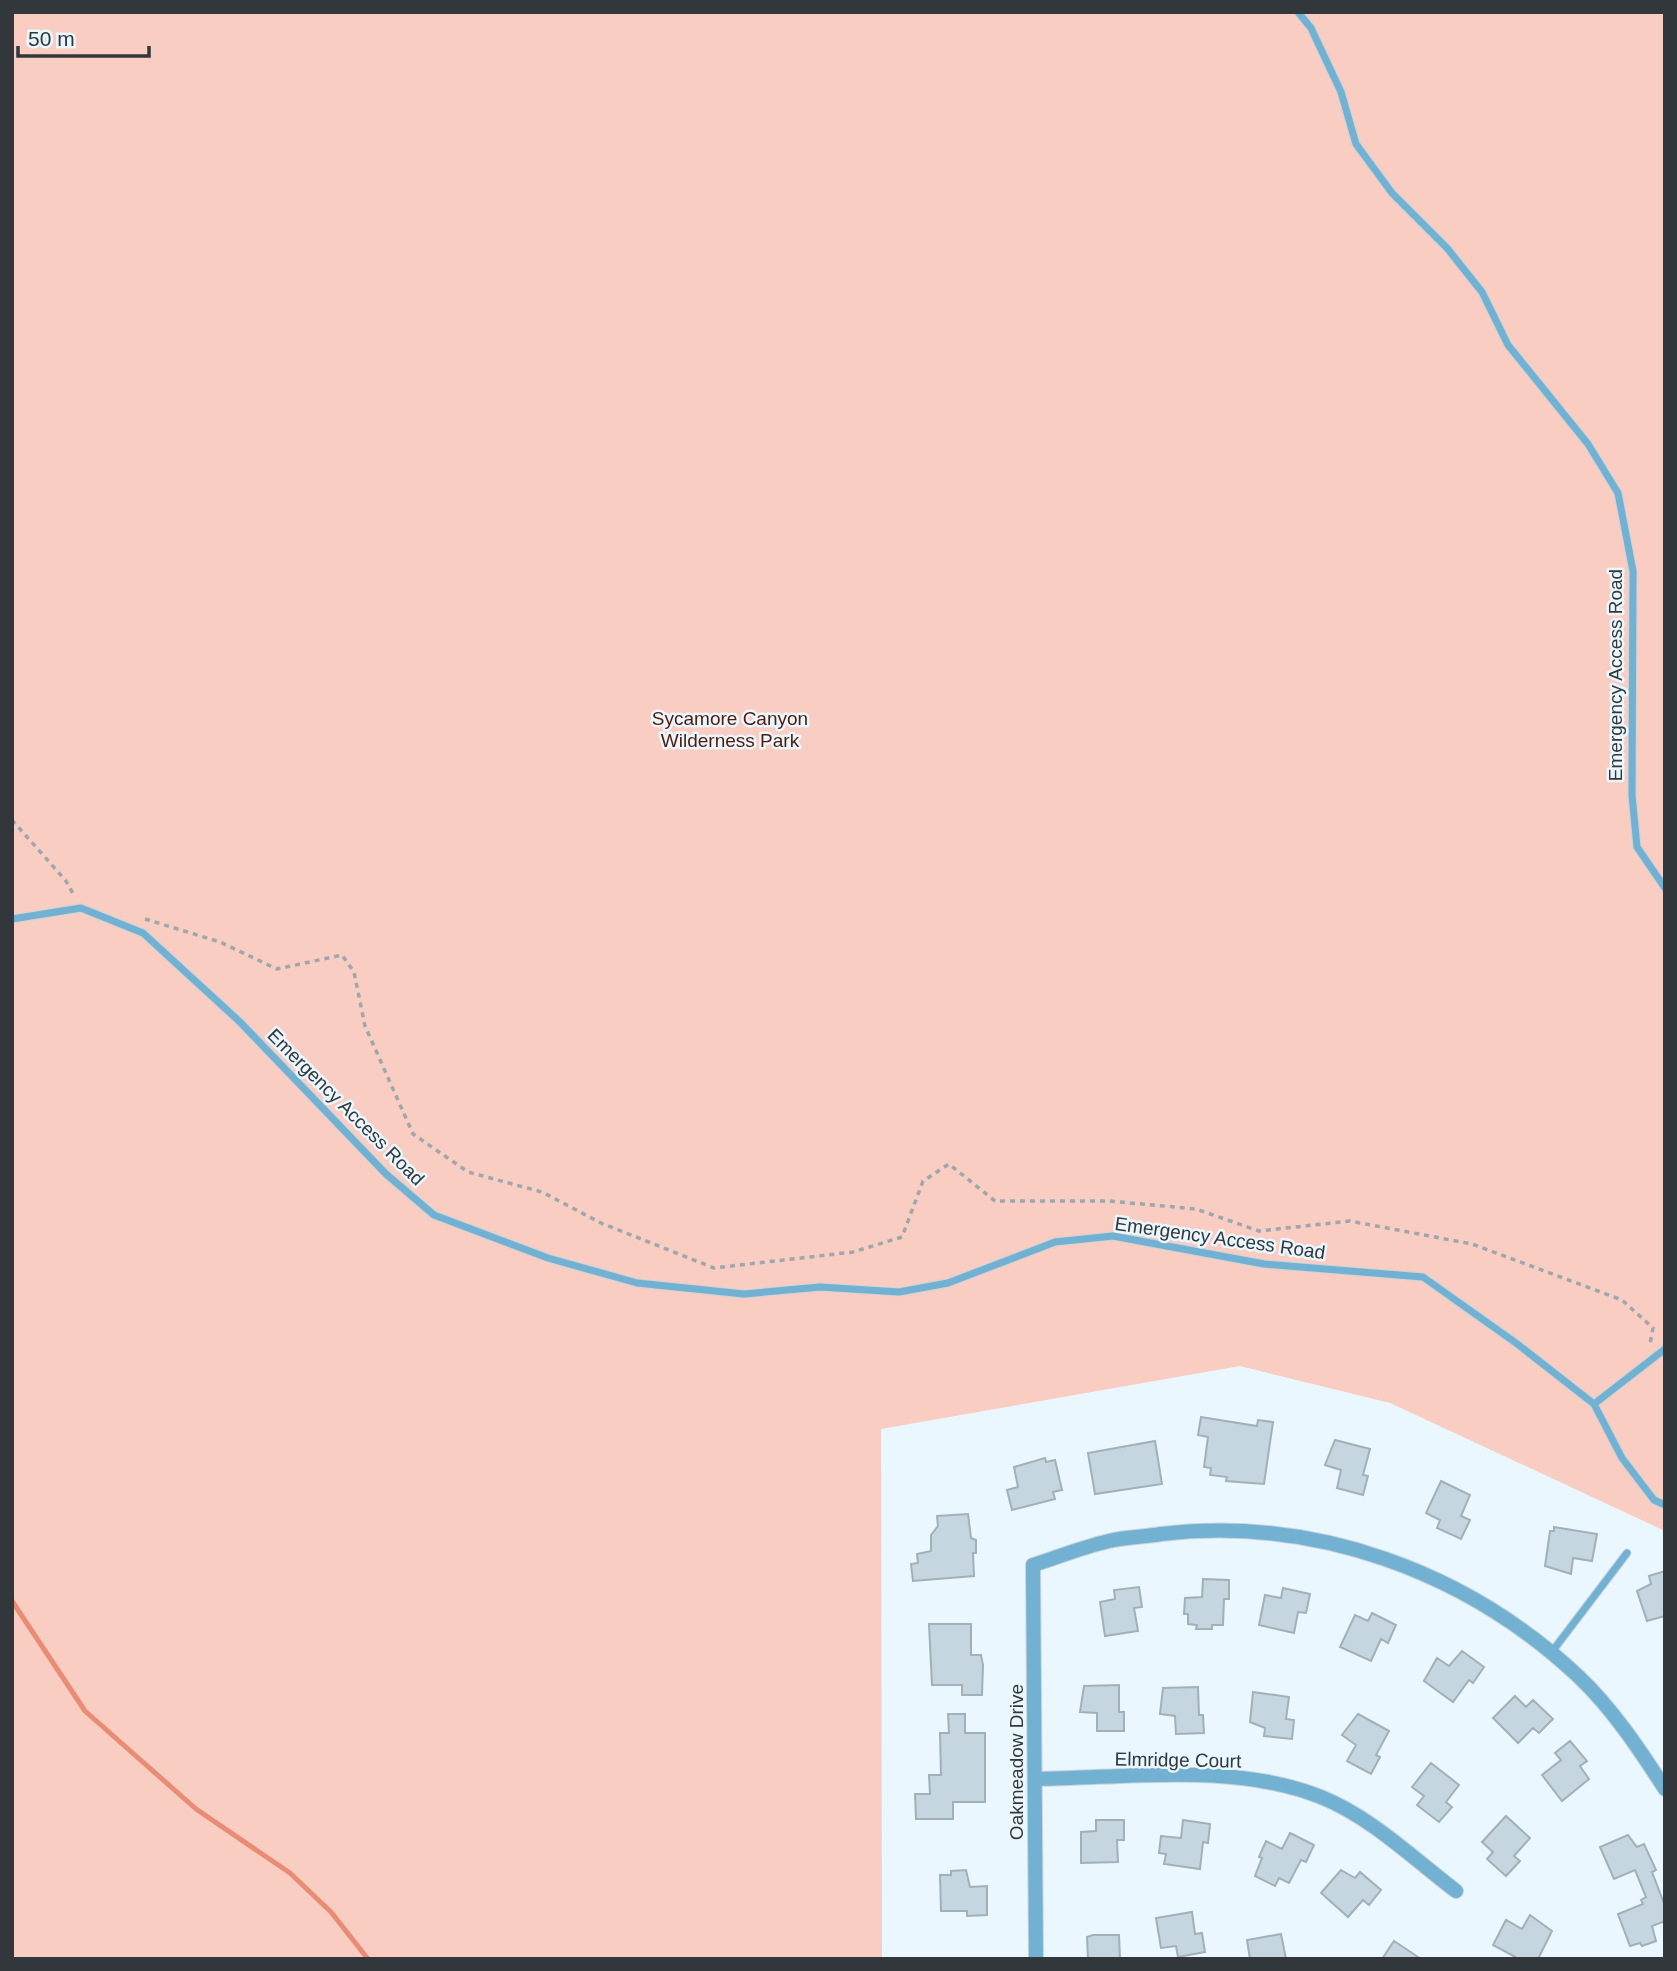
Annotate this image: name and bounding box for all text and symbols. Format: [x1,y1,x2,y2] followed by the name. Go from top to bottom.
[18,14,149,58] scale bar
[28,27,75,50] text: 50 m
[1605,569,1626,781] street label: Emergency Access Road
[652,708,808,751] park label: Sycamore Canyon Wilderness Park
[264,1025,428,1189] street label: Emergency Access Road
[1113,1213,1327,1263] street label: Emergency Access Road
[1006,1684,1027,1840] street label: Oakmeadow Drive
[1114,1748,1242,1772] street label: Elmridge Court

